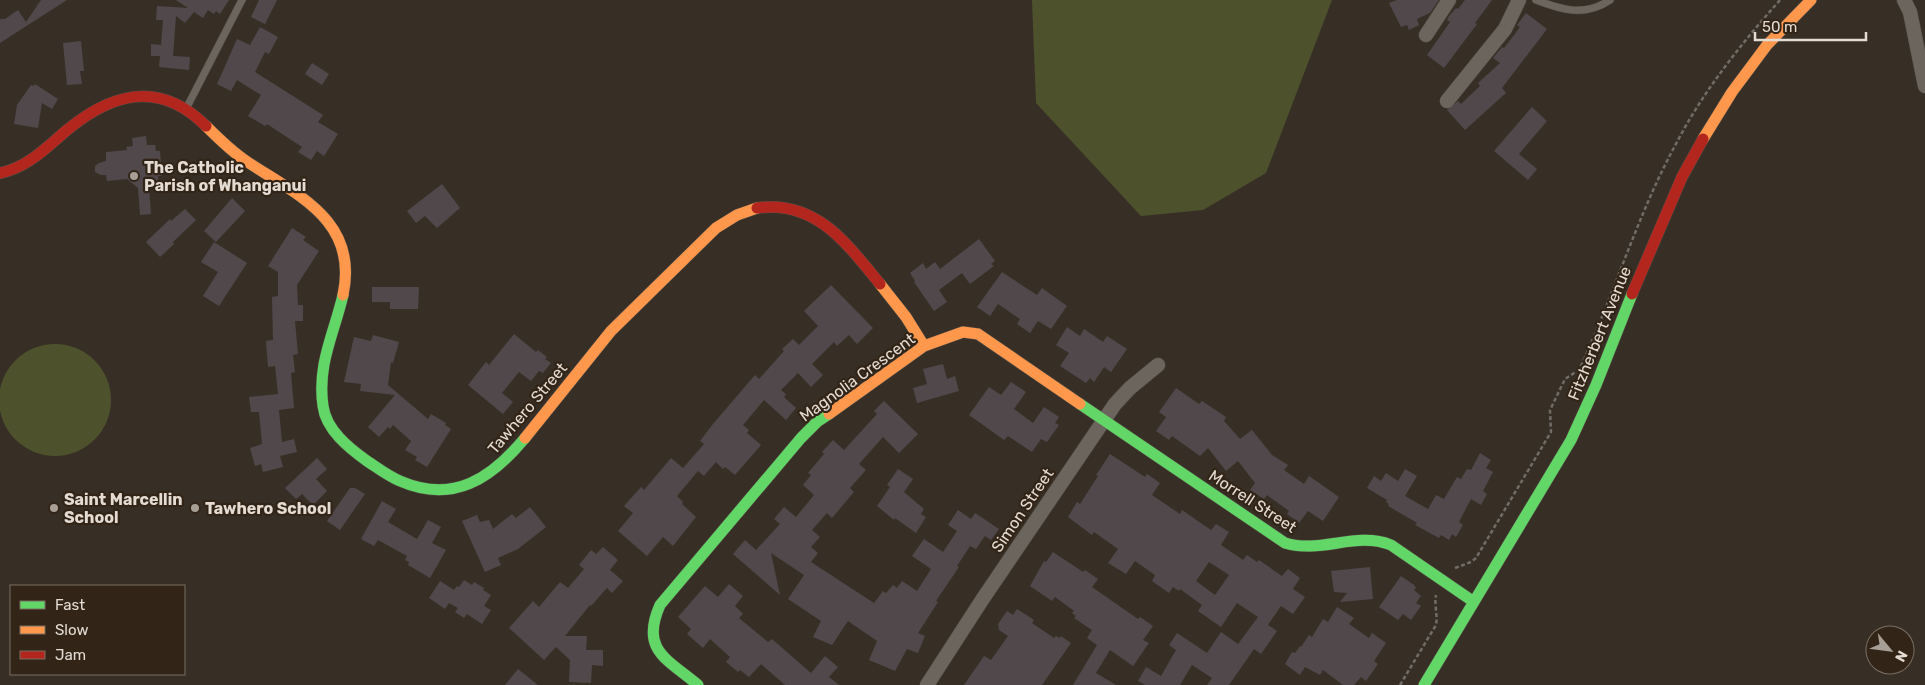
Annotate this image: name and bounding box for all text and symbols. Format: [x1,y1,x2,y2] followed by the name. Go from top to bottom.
[1755,10,1866,42] scale bar
[1762,18,1797,36] text: 50 m
[144,158,306,195] place label: The Catholic Parish of Whanganui
[128,170,140,182] marker: The Catholic Parish of Whanganui
[1564,263,1635,403] street label: Fitzherbert Avenue
[796,329,919,426] street label: Magnolia Crescent
[484,359,571,458] street label: Tawhero Street
[987,465,1057,556] street label: Simon Street
[1205,466,1300,537] street label: Morrell Street
[64,490,183,527] place label: Saint Marcellin School
[205,499,331,518] place label: Tawhero School
[48,502,60,514] marker: Saint Marcellin School
[189,502,201,514] marker: Tawhero School
[10,585,185,675] legend
[55,596,85,614] text: Fast
[55,621,88,639] text: Slow
[1865,625,1915,675] north arrow
[55,646,86,664] text: Jam
[1891,648,1911,665] text: N

